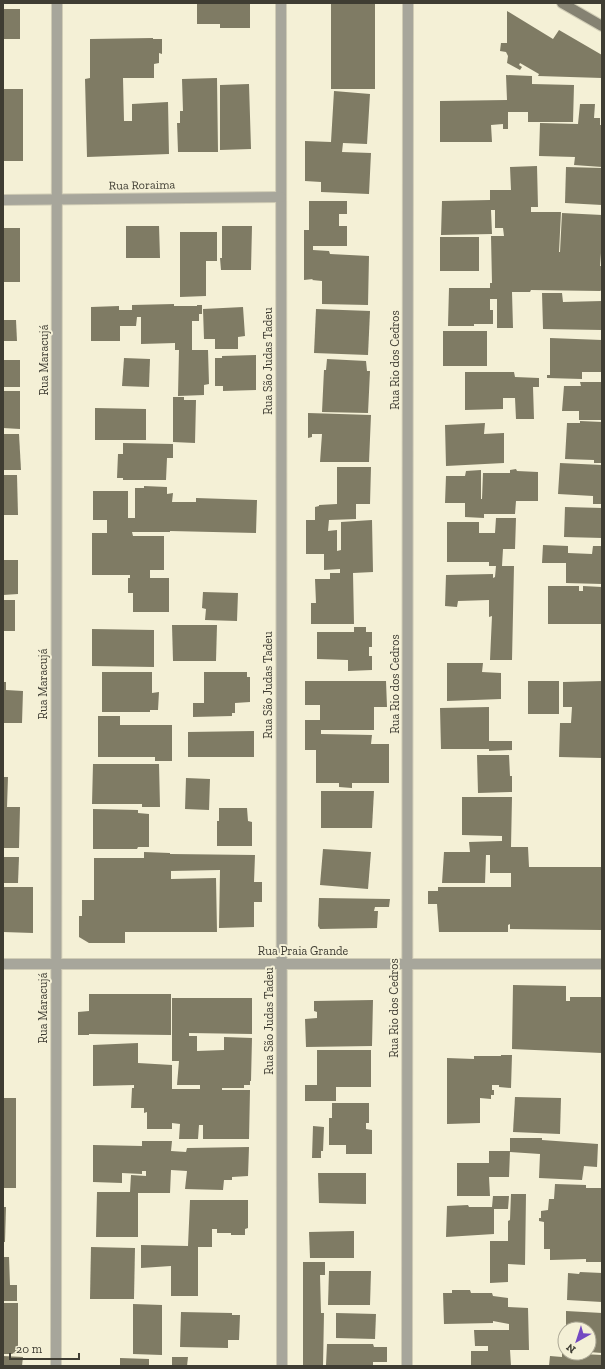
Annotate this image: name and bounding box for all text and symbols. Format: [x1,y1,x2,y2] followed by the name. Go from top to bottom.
[109,177,176,193] street label: Rua Roraima
[261,307,275,415] street label: Rua São Judas Tadeu
[388,310,402,410] street label: Rua Rio dos Cedros
[37,324,52,395] street label: Rua Maracujá
[261,631,275,739] street label: Rua São Judas Tadeu
[388,634,402,734] street label: Rua Rio dos Cedros
[36,648,51,719] street label: Rua Maracujá
[258,944,349,958] street label: Rua Praia Grande
[387,958,401,1058] street label: Rua Rio dos Cedros
[262,967,276,1075] street label: Rua São Judas Tadeu
[36,972,51,1043] street label: Rua Maracujá
[557,1321,597,1361] north arrow
[10,1335,79,1361] scale bar
[563,1340,578,1356] text: N
[16,1342,43,1356] text: 20 m

